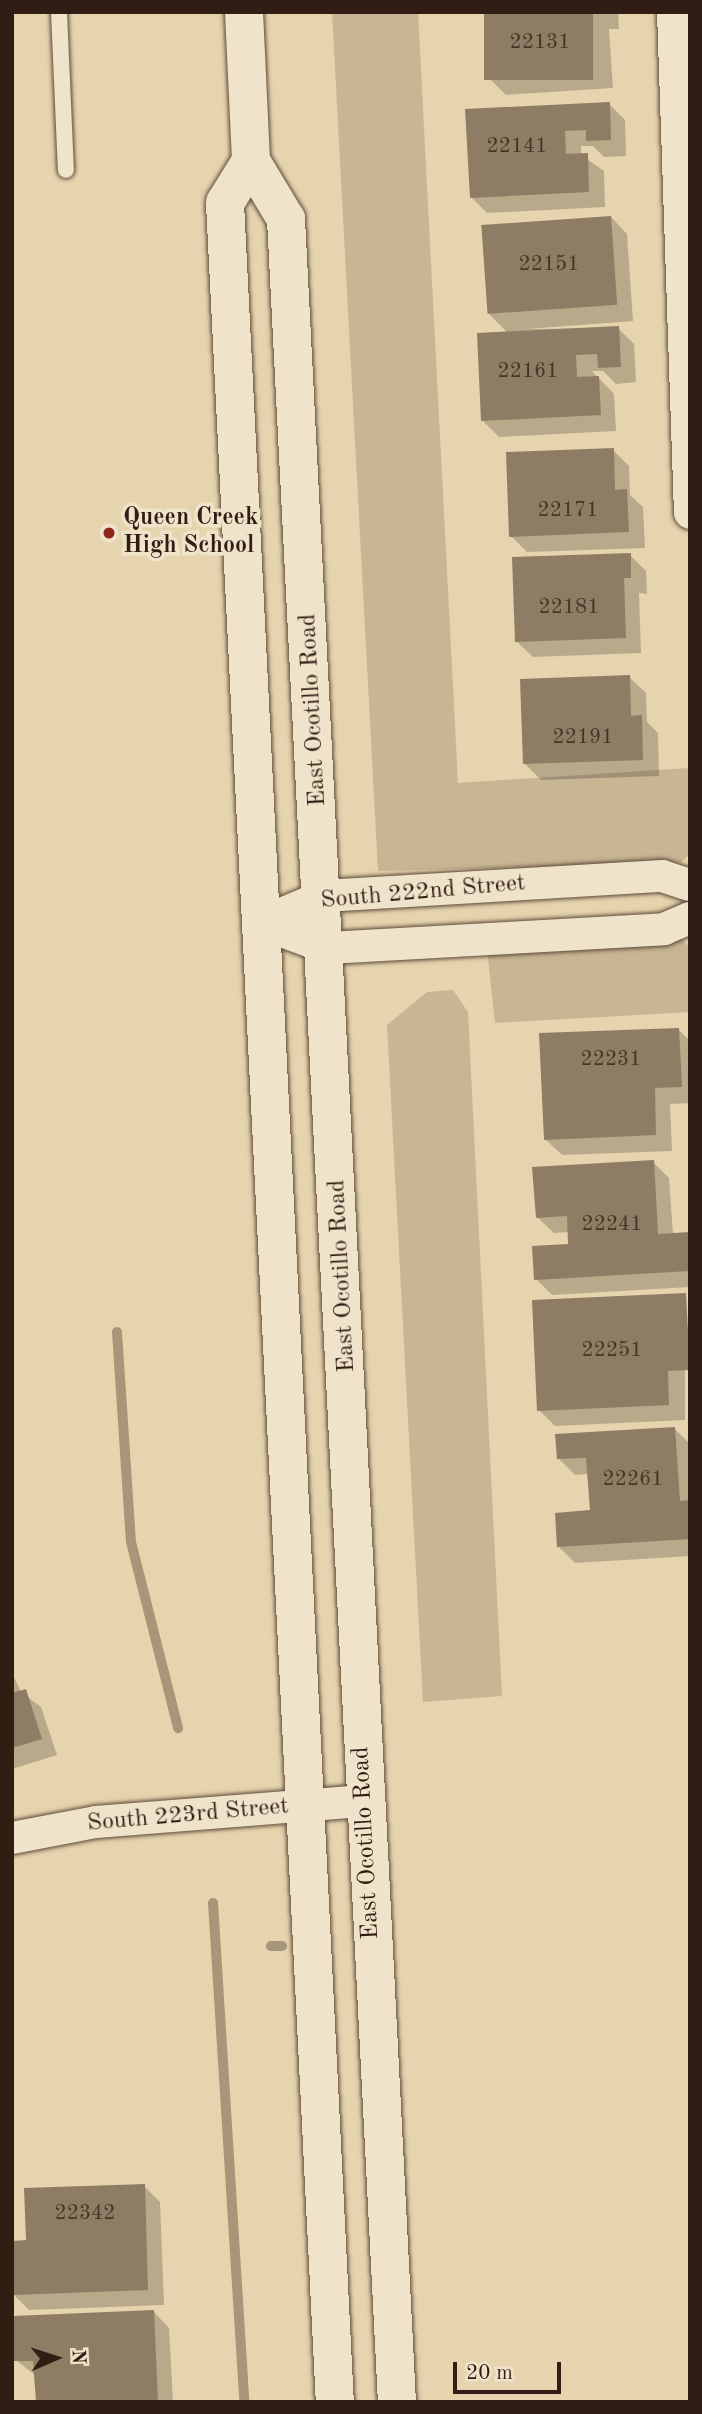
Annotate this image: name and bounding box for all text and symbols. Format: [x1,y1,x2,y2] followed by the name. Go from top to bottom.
[510,30,570,56] house number: 22131
[487,134,547,160] house number: 22141
[519,252,579,278] house number: 22151
[498,359,558,385] house number: 22161
[538,498,598,524] house number: 22171
[123,505,258,561] place label: Queen Creek High School
[101,525,117,541] marker: Queen Creek High School
[539,595,599,621] house number: 22181
[295,613,333,807] street label: East Ocotillo Road
[553,725,613,751] house number: 22191
[319,870,527,916] street label: South 222nd Street
[581,1047,641,1073] house number: 22231
[324,1179,362,1373] street label: East Ocotillo Road
[582,1212,642,1238] house number: 22241
[582,1338,642,1364] house number: 22251
[603,1467,663,1493] house number: 22261
[348,1746,386,1940] street label: East Ocotillo Road
[86,1793,290,1839] street label: South 223rd Street
[55,2201,115,2227] house number: 22342
[21,2323,91,2393] north arrow
[457,2348,566,2392] scale bar
[68,2349,87,2365] text: N
[466,2363,513,2384] text: 20 m

